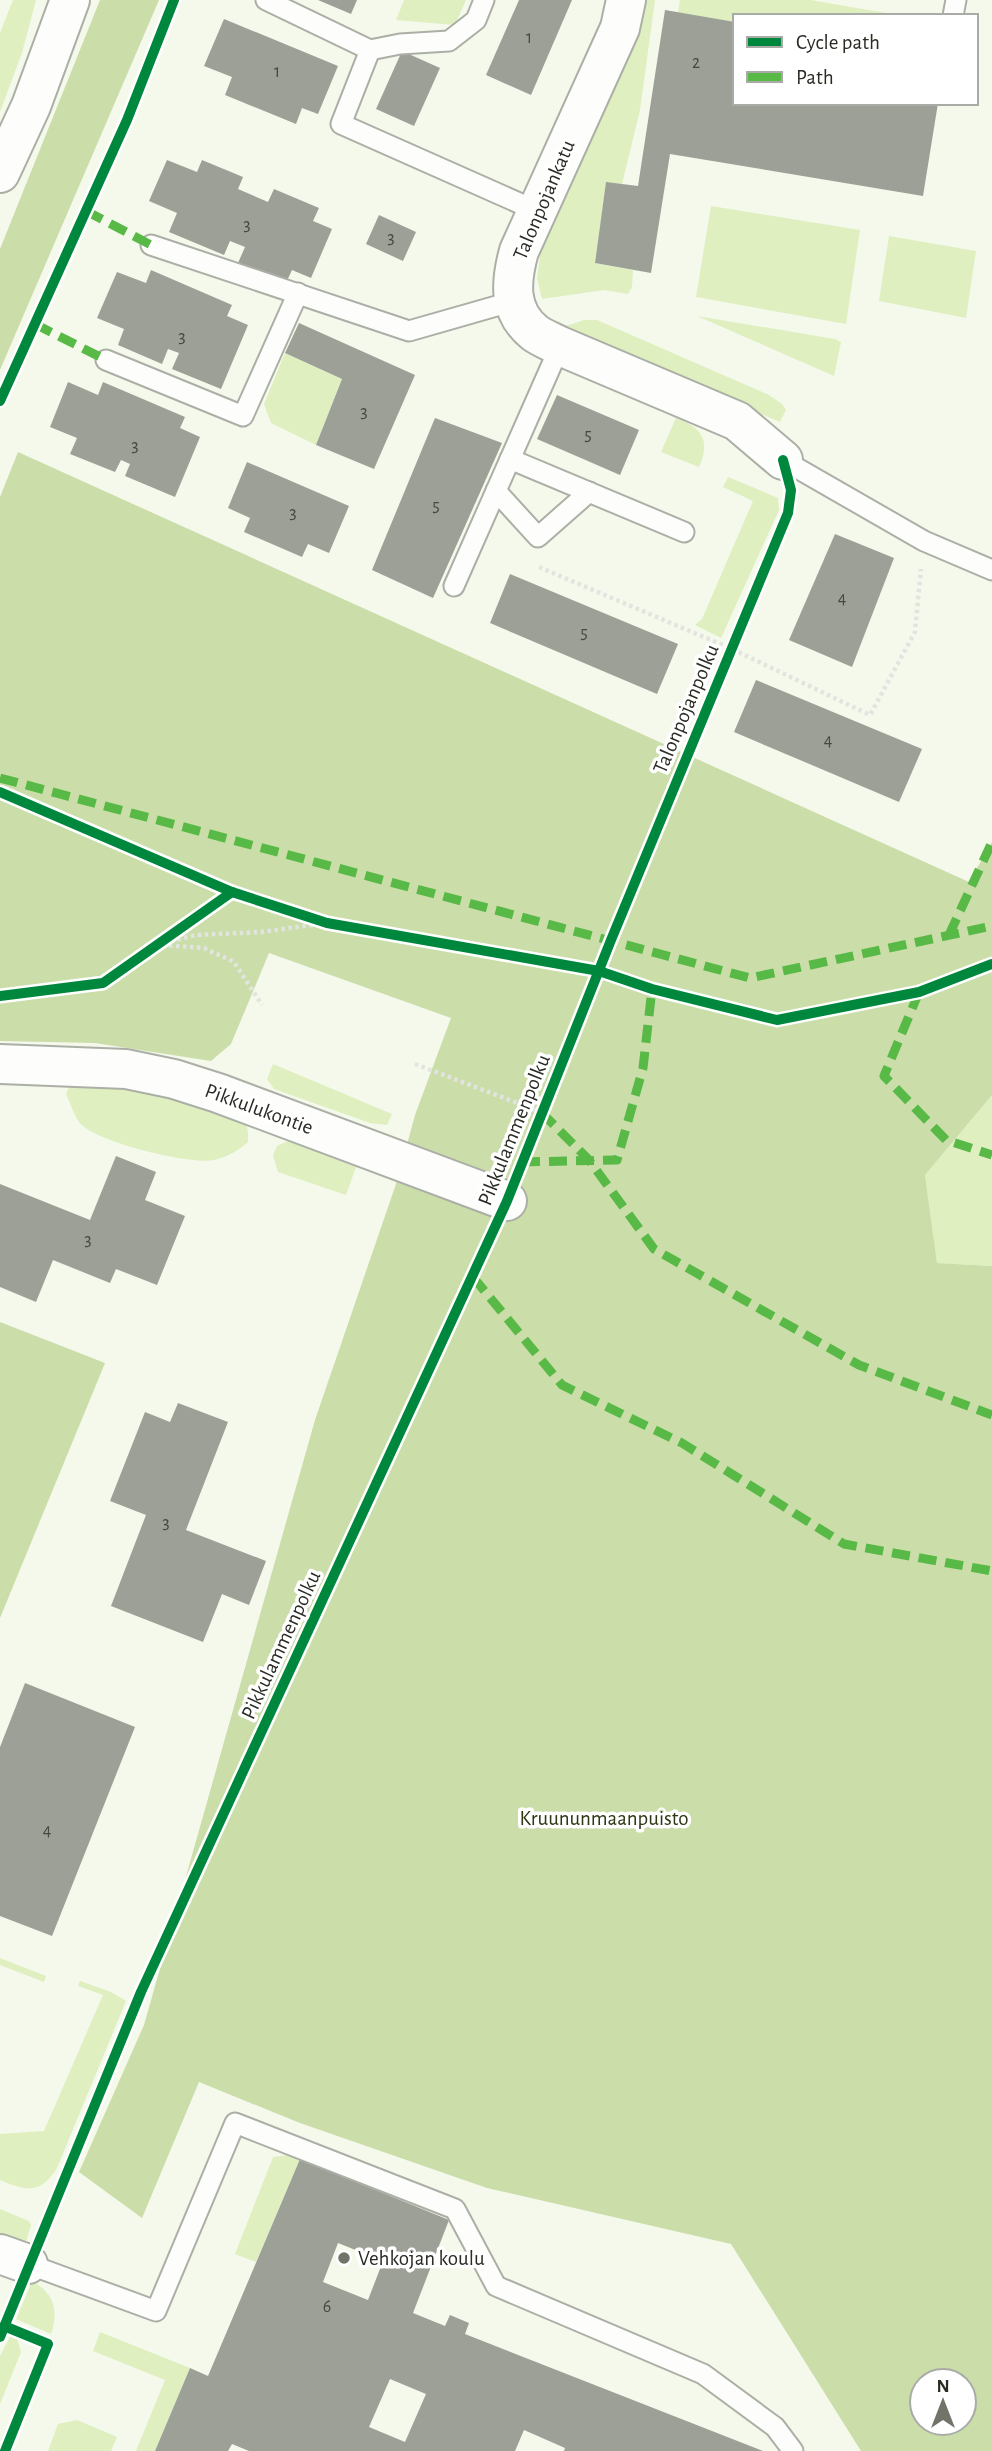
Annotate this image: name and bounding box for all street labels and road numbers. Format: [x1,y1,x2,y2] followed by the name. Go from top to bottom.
[509,137,579,263] street label: Talonpojankatu
[649,641,723,777] street label: Talonpojanpolku
[474,1051,554,1209] street label: Pikkulammenpolku
[202,1080,316,1138] street label: Pikkulukontie
[237,1567,325,1722] street label: Pikkulammenpolku

